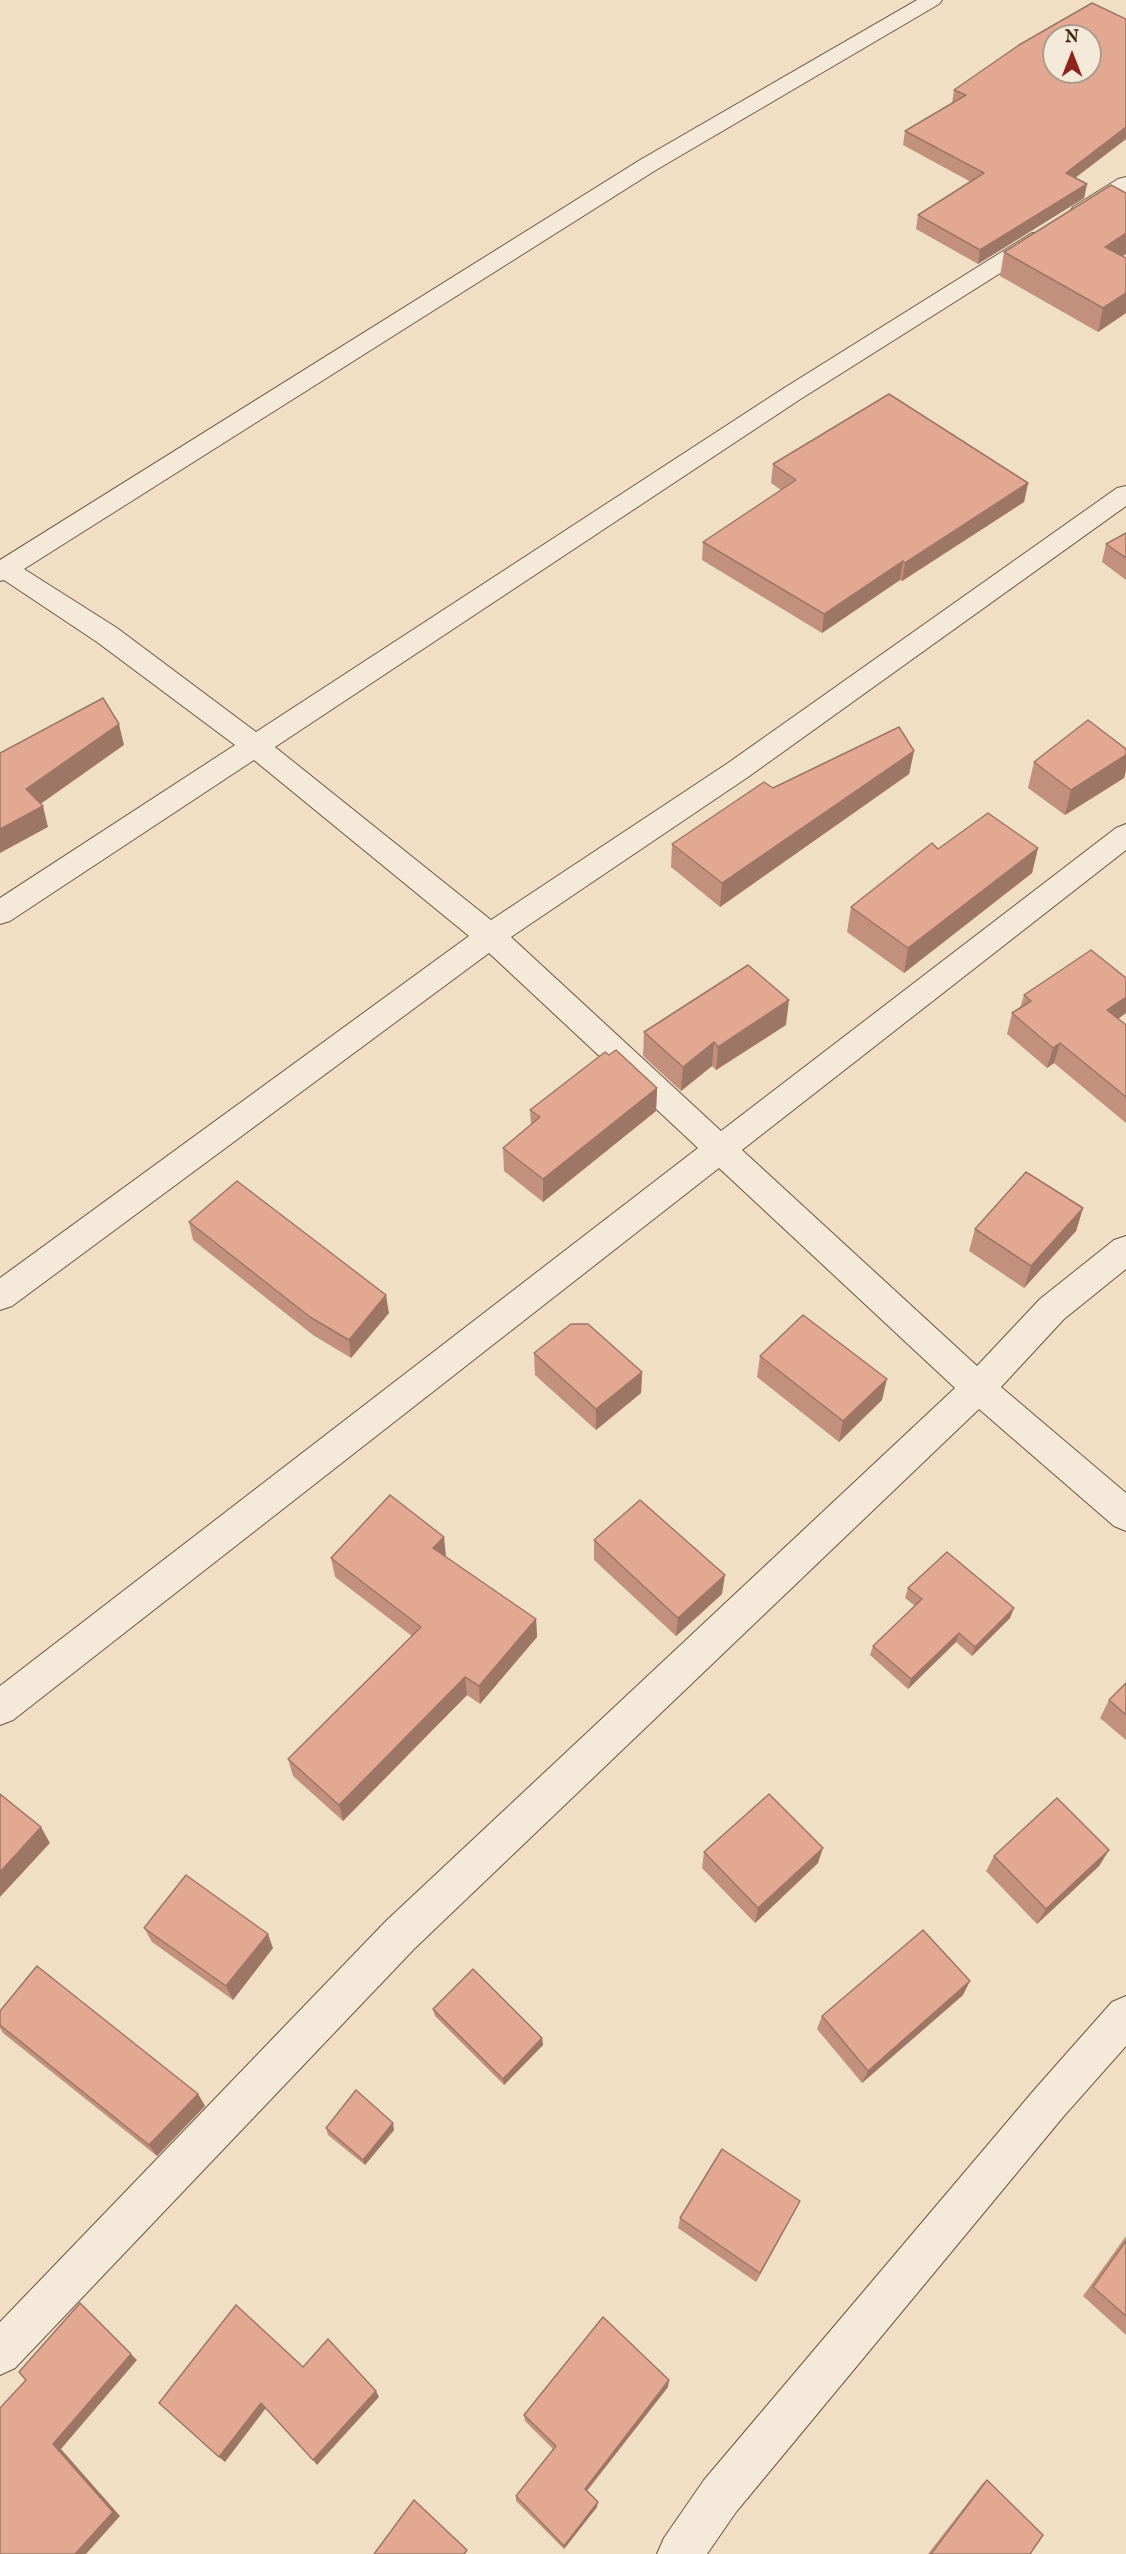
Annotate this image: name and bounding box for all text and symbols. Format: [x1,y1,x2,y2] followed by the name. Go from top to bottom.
[1042,24,1102,84] north arrow
[1065,28,1079,48] text: N

